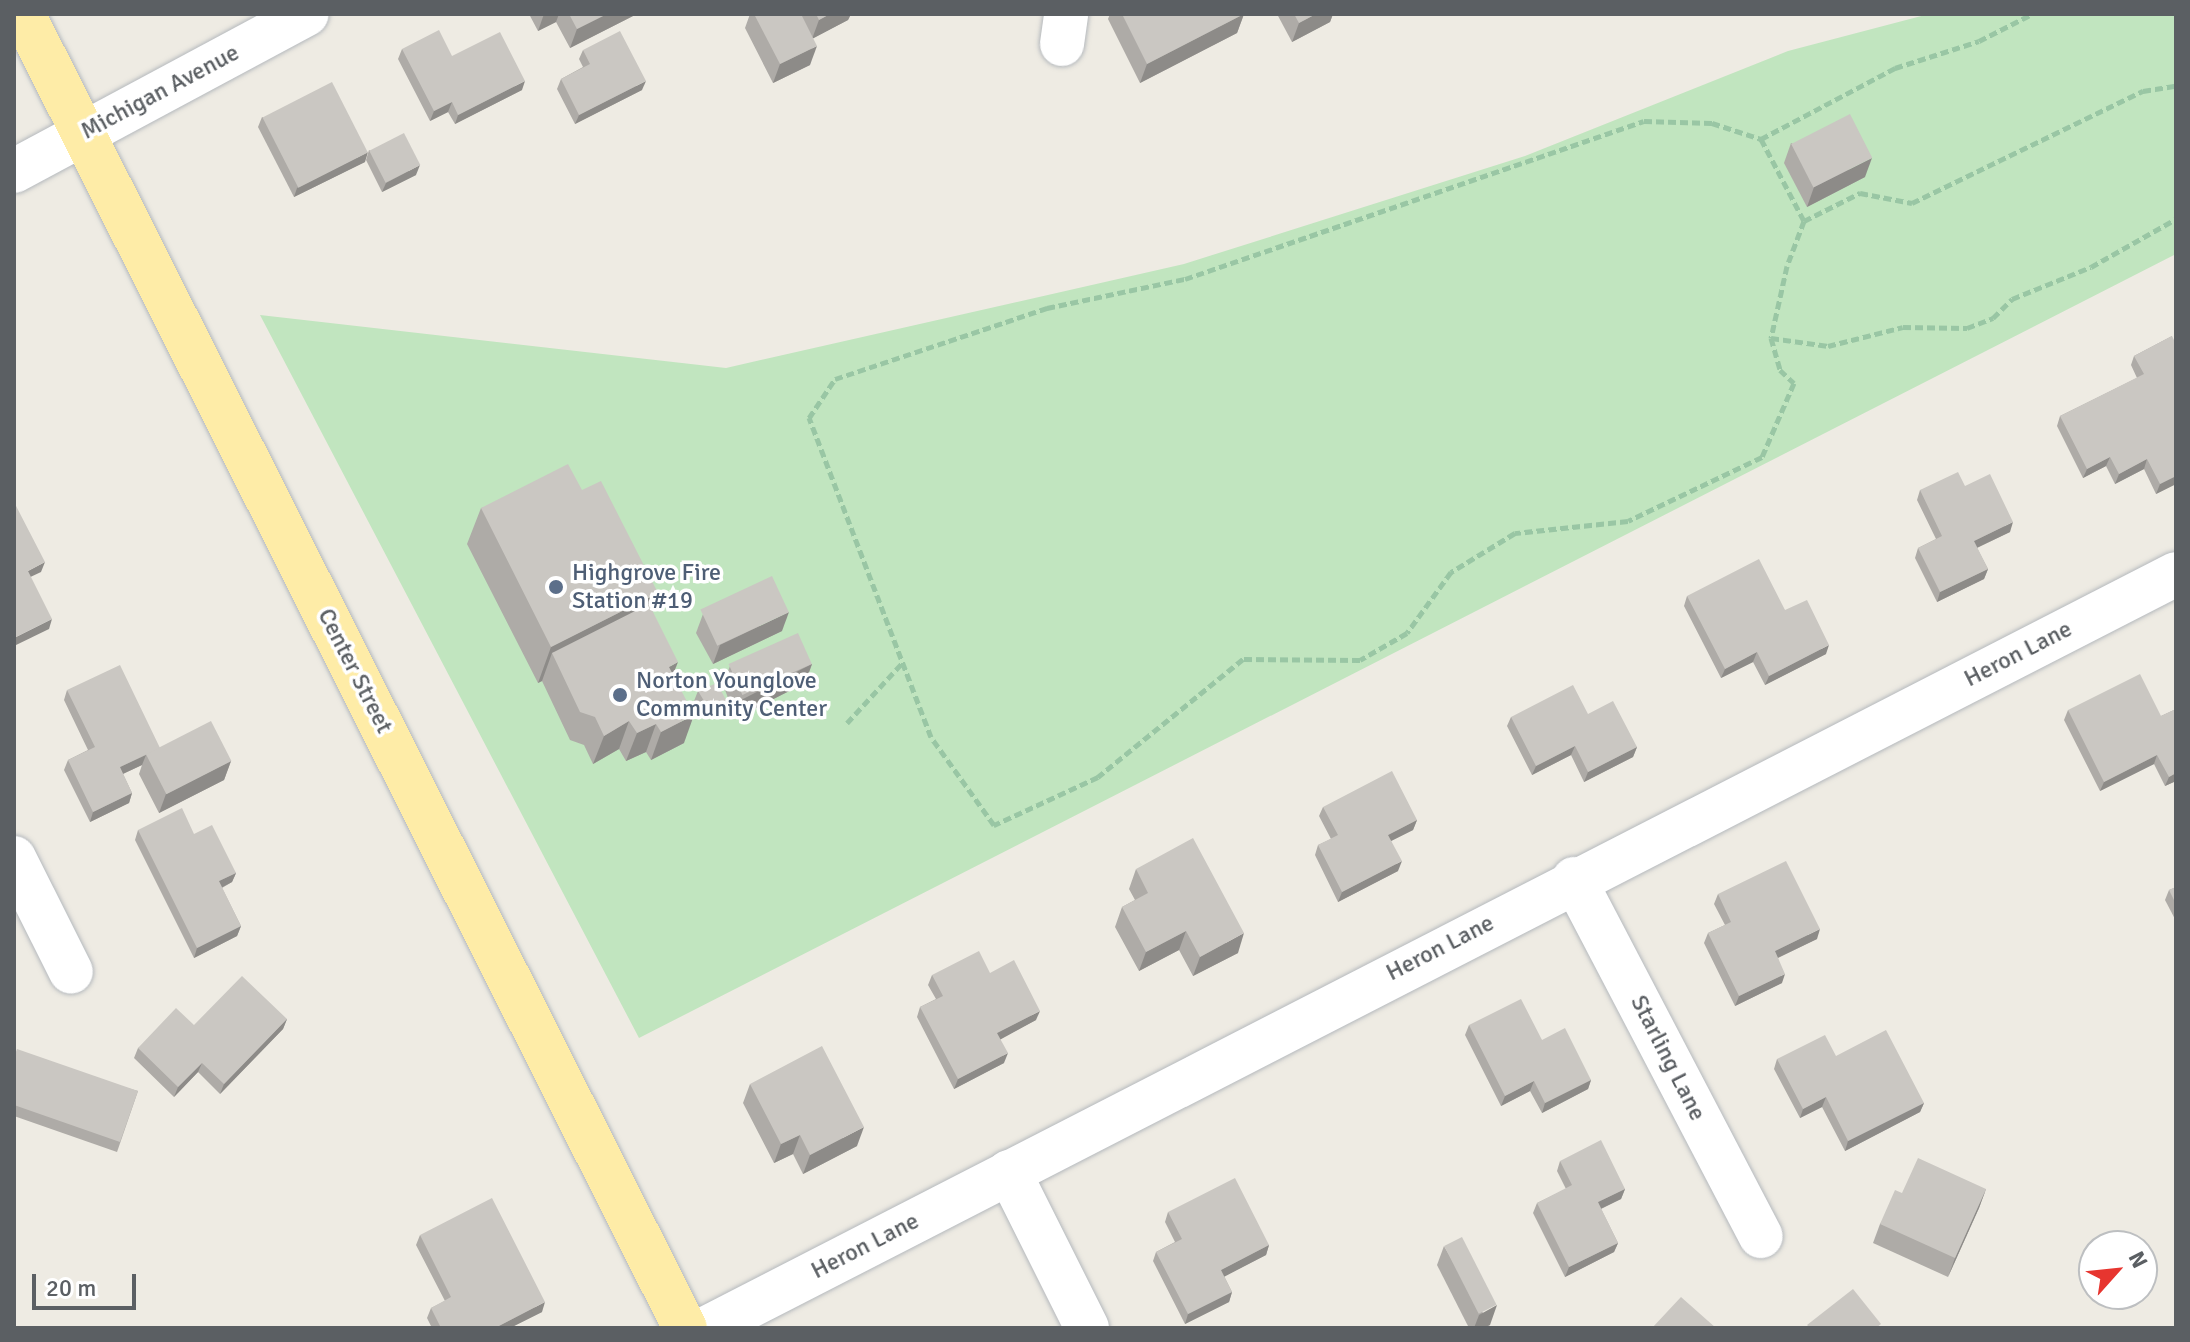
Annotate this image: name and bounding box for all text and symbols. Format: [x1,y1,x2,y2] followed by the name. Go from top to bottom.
[76,38,244,146] street label: Michigan Avenue
[572,559,721,615] place label: Highgrove Fire Station #19
[547,578,565,596] marker: Highgrove Fire Station #19
[311,604,399,738] street label: Center Street
[1959,615,2077,693] street label: Heron Lane
[636,667,827,723] place label: Norton Younglove Community Center
[611,686,629,704] marker: Norton Younglove Community Center
[1381,909,1499,987] street label: Heron Lane
[1624,991,1712,1125] street label: Starling Lane
[806,1207,924,1285] street label: Heron Lane
[2078,1230,2158,1310] north arrow
[2123,1247,2154,1273] text: N
[36,1258,140,1308] scale bar
[46,1273,96,1303] text: 20 m

